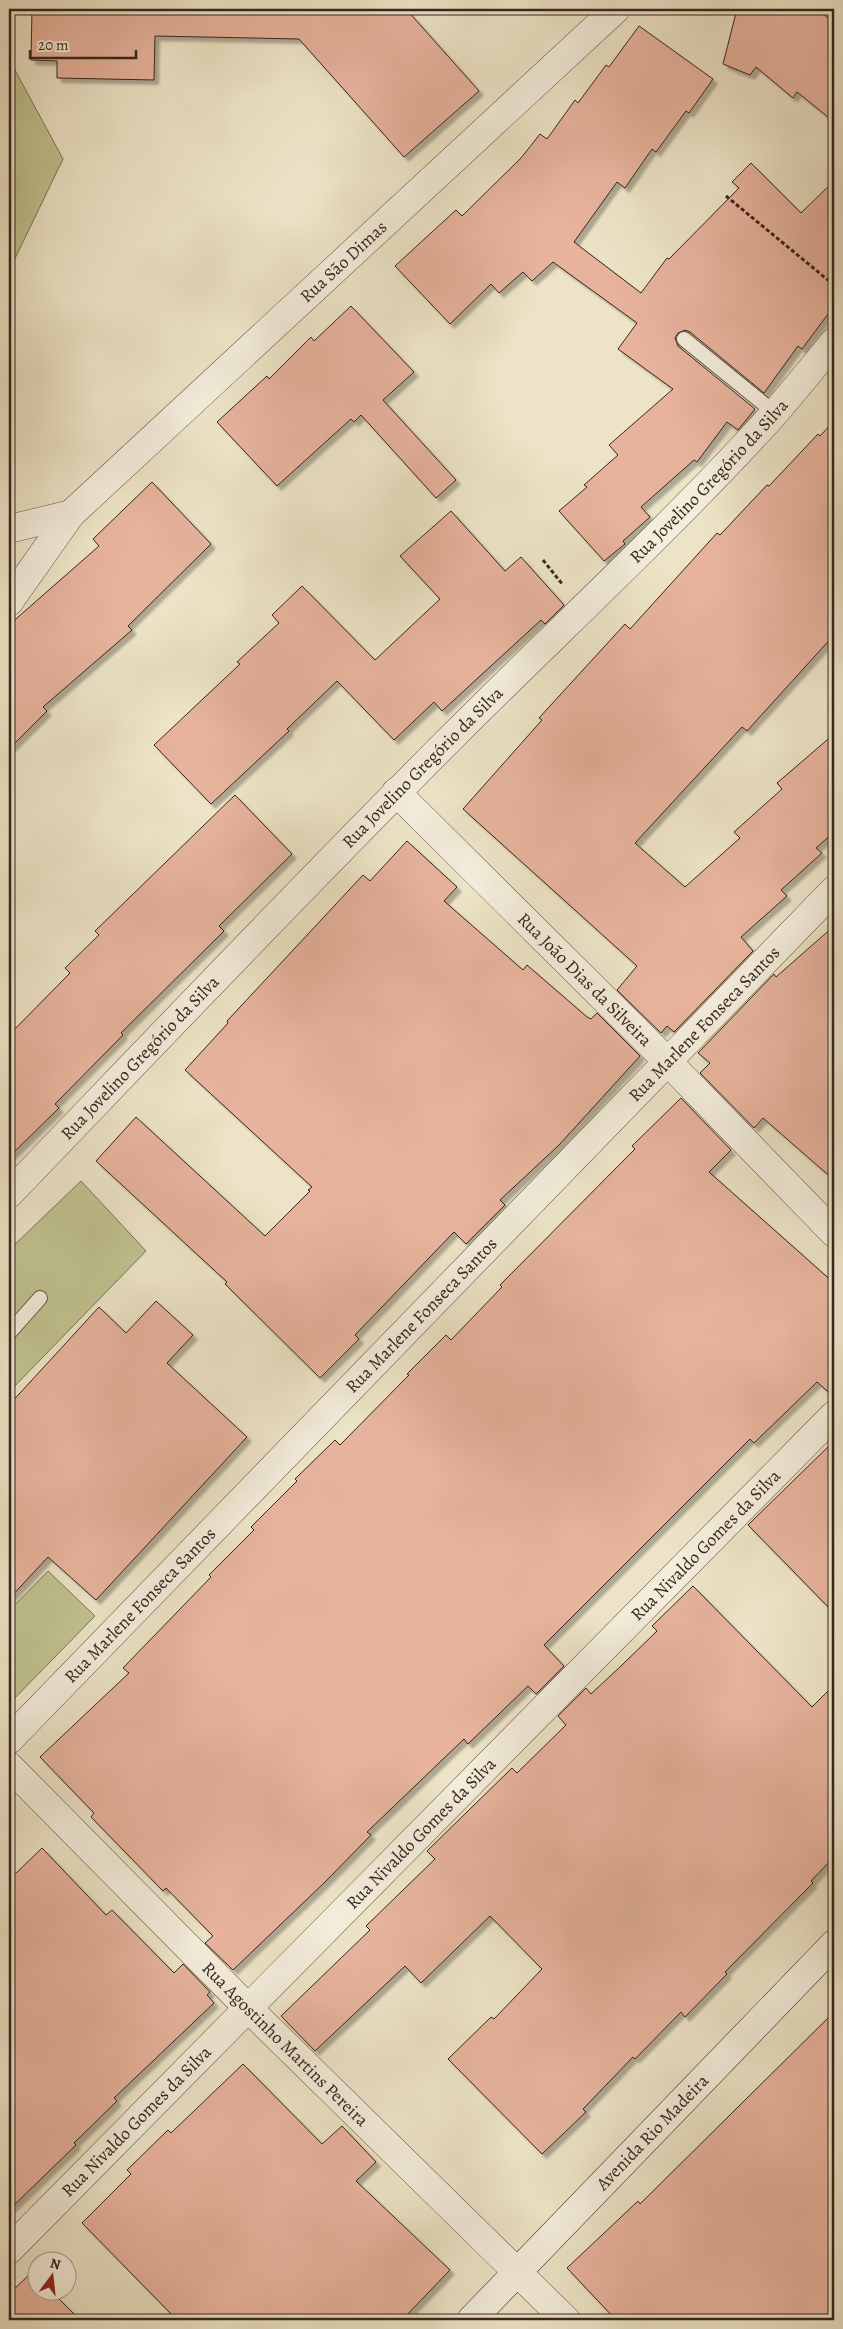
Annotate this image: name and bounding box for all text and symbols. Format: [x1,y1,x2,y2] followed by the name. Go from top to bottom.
[30,28,136,60] scale bar
[38,35,69,55] text: 20 m
[295,215,392,308] street label: Rua São Dimas
[624,394,794,568] street label: Rua Jovelino Gregório da Silva
[337,681,509,854] street label: Rua Jovelino Gregório da Silva
[512,907,658,1052] street label: Rua João Dias da Silveira
[623,941,785,1107] street label: Rua Marlene Fonseca Santos
[55,970,225,1145] street label: Rua Jovelino Gregório da Silva
[340,1232,502,1398] street label: Rua Marlene Fonseca Santos
[625,1464,786,1626] street label: Rua Nivaldo Gomes da Silva
[59,1522,221,1688] street label: Rua Marlene Fonseca Santos
[341,1752,501,1914] street label: Rua Nivaldo Gomes da Silva
[197,1956,374,2132] street label: Rua Agostinho Martins Pereira
[56,2040,217,2202] street label: Rua Nivaldo Gomes da Silva
[590,2069,714,2196] street label: Avenida Rio Madeira
[28,2252,78,2302] north arrow
[48,2253,63,2274] text: N

